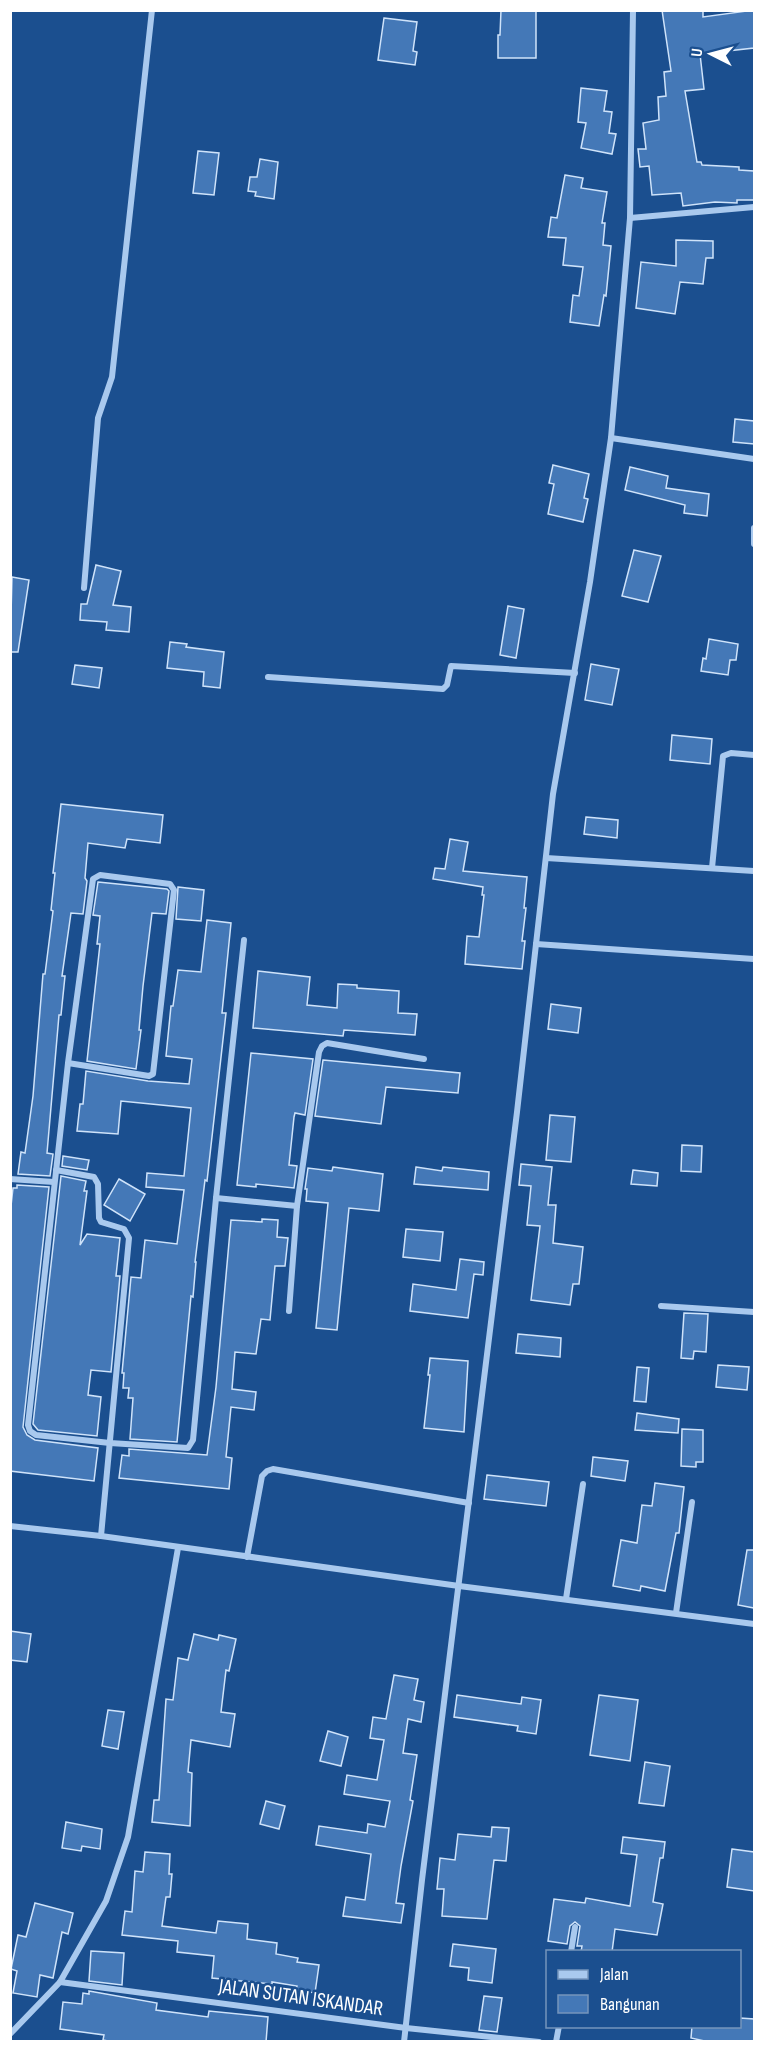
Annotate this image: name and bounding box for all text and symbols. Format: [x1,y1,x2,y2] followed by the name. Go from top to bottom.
[681,24,741,84] north arrow
[688,47,707,58] text: U
[546,1950,741,2028] legend
[599,1964,629,1985] text: Jalan
[216,1973,385,2021] street label: JALAN SUTAN ISKANDAR
[600,1994,660,2015] text: Bangunan

